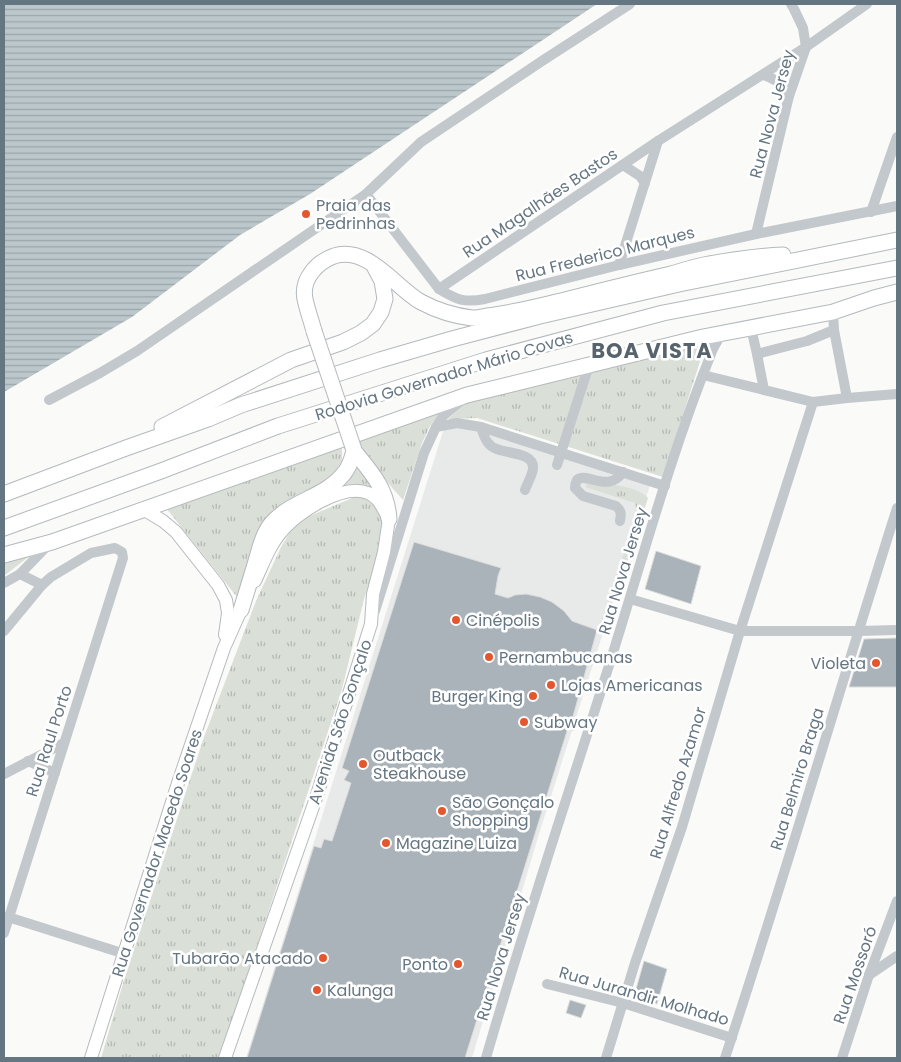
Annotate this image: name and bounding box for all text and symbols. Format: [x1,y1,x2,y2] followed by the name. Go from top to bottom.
[744,47,800,181] street label: Rua Nova Jersey
[458,143,622,263] street label: Rua Magalhães Bastos
[316,194,396,235] place label: Praia das Pedrinhas
[300,208,312,220] marker: Praia das Pedrinhas
[513,221,697,287] street label: Rua Frederico Marques
[312,326,576,426] street label: Rodovia Governador Mário Covas
[591,336,713,365] district label: BOA VISTA
[593,504,653,638] street label: Rua Nova Jersey
[466,609,540,632] place label: Cinépolis
[450,614,462,626] marker: Cinépolis
[302,637,378,807] street label: Avenida São Gonçalo
[499,646,633,669] place label: Pernambucanas
[483,651,495,663] marker: Pernambucanas
[811,652,866,675] place label: Violeta
[870,657,882,669] marker: Violeta
[561,674,703,697] place label: Lojas Americanas
[545,679,557,691] marker: Lojas Americanas
[20,682,78,800] street label: Rua Raul Porto
[431,685,523,708] place label: Burger King
[527,690,539,702] marker: Burger King
[644,704,712,862] street label: Rua Alfredo Azamor
[764,705,830,853] street label: Rua Belmiro Braga
[534,711,597,734] place label: Subway
[518,716,530,728] marker: Subway
[106,726,208,980] street label: Rua Governador Macedo Soares
[373,744,466,785] place label: Outback Steakhouse
[357,758,369,770] marker: Outback Steakhouse
[452,791,554,832] place label: São Gonçalo Shopping
[436,805,448,817] marker: São Gonçalo Shopping
[396,832,517,855] place label: Magazine Luiza
[380,837,392,849] marker: Magazine Luiza
[471,890,531,1024] street label: Rua Nova Jersey
[827,923,883,1027] street label: Rua Mossoró
[172,947,313,970] place label: Tubarão Atacado
[317,952,329,964] marker: Tubarão Atacado
[402,953,448,976] place label: Ponto
[452,958,464,970] marker: Ponto
[556,961,732,1031] street label: Rua Jurandir Molhado
[327,979,393,1002] place label: Kalunga
[311,984,323,996] marker: Kalunga

